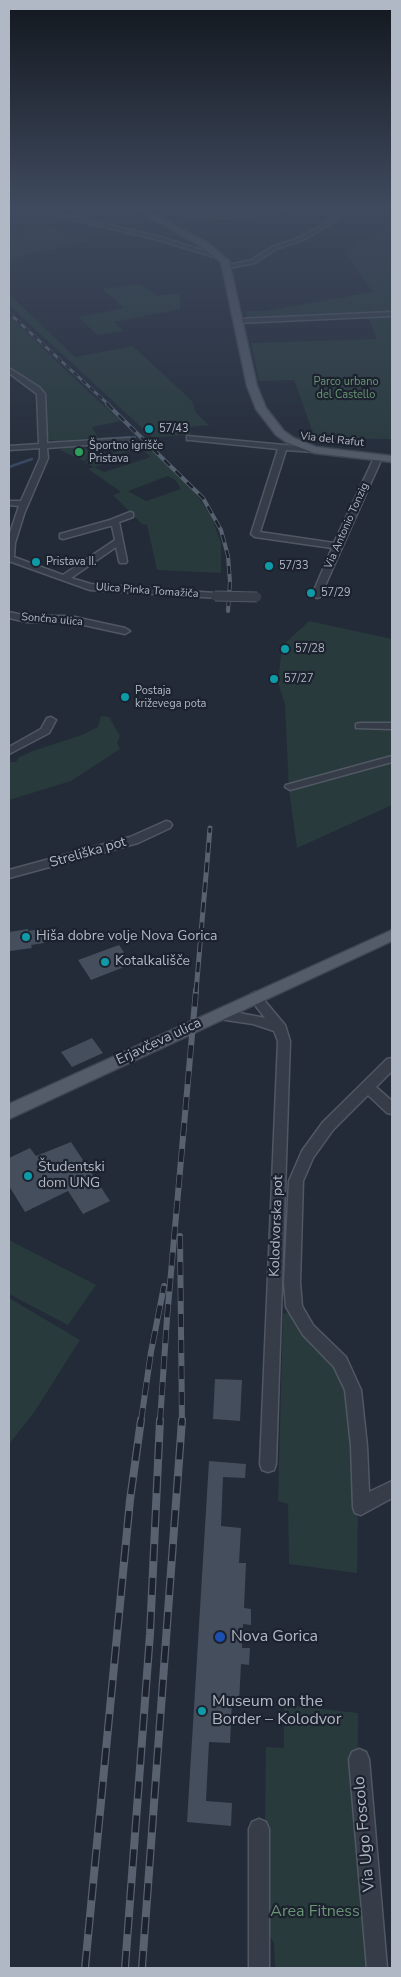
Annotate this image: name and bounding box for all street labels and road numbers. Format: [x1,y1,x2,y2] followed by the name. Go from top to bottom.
[299,430,365,450] street label: Via del Rafut
[322,481,372,571] street label: Via Antonio Tonzig
[95,581,199,601] street label: Ulica Pinka Tomažiča
[21,611,83,629] street label: Sončna ulica
[48,834,128,872] street label: Streliška pot
[114,1015,204,1069] street label: Erjavčeva ulica
[267,1175,287,1277] street label: Kolodvorska pot
[350,1775,380,1893] street label: Via Ugo Foscolo

